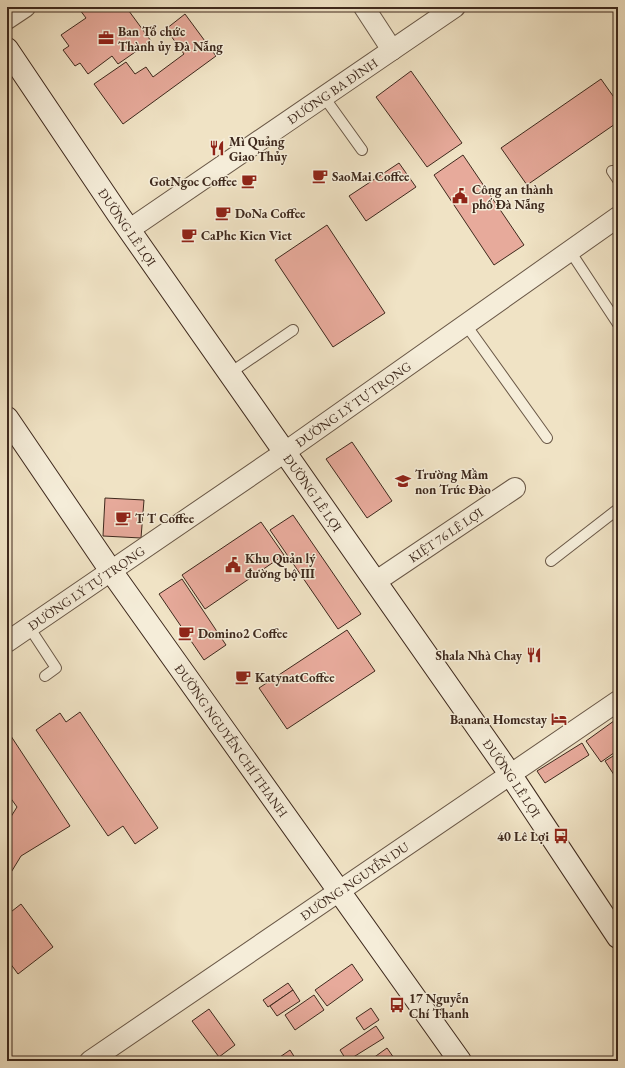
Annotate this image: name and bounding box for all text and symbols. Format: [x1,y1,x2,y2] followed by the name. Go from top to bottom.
[118,23,223,55] place label: Ban Tổ chức Thành ủy Đà Nẵng
[97,29,115,47] office icon: Ban Tổ chức Thành ủy Đà Nẵng
[284,54,381,128] street label: ĐƯỜNG BA ĐÌNH
[229,133,288,165] place label: Mì Quảng Giao Thủy
[208,139,226,157] restaurant icon: Mì Quảng Giao Thủy
[311,167,329,185] cafe icon: SaoMai Coffee
[332,168,410,185] place label: SaoMai Coffee
[240,172,258,190] cafe icon: GotNgoc Coffee
[150,173,238,190] place label: GotNgoc Coffee
[472,181,554,213] place label: Công an thành phố Đà Nẵng
[94,185,161,270] street label: ĐƯỜNG LÊ LỢI
[451,187,469,205] public building icon: Công an thành phố Đà Nẵng
[214,204,232,222] cafe icon: DoNa Coffee
[235,205,306,222] place label: DoNa Coffee
[180,226,198,244] cafe icon: CaPhe Kien Viet
[201,227,292,244] place label: CaPhe Kien Viet
[292,357,415,451] street label: ĐƯỜNG LÝ TỰ TRỌNG
[280,450,347,535] street label: ĐƯỜNG LÊ LỢI
[415,466,491,498] place label: Trường Mầm non Trúc Đào
[394,472,412,490] school or university icon: Trường Mầm non Trúc Đào
[405,503,487,566] street label: KIỆT 76 LÊ LỢI
[114,509,132,527] cafe icon: T T Coffee
[135,510,195,527] place label: T T Coffee
[24,542,148,634] street label: ĐƯỜNG LÝ TỰ TRỌNG
[245,550,316,582] place label: Khu Quản lý đường bộ III
[224,556,242,574] public building icon: Khu Quản lý đường bộ III
[177,624,195,642] cafe icon: Domino2 Coffee
[198,625,288,642] place label: Domino2 Coffee
[525,646,543,664] restaurant icon: Shala Nhà Chay
[436,647,523,664] place label: Shala Nhà Chay
[171,660,292,821] street label: ĐƯỜNG NGUYỄN CHÍ THANH
[234,668,252,686] cafe icon: KatynatCoffee
[255,669,335,686] place label: KatynatCoffee
[550,710,568,728] hotel icon: Banana Homestay
[450,711,548,728] place label: Banana Homestay
[480,736,545,821] street label: ĐƯỜNG LÊ LỢI
[552,827,570,845] bus stop icon: 40 Lê Lợi
[497,828,549,845] place label: 40 Lê Lợi
[297,837,412,924] street label: ĐƯỜNG NGUYỄN DU
[409,990,470,1022] place label: 17 Nguyễn Chí Thanh
[388,996,406,1014] bus stop icon: 17 Nguyễn Chí Thanh

